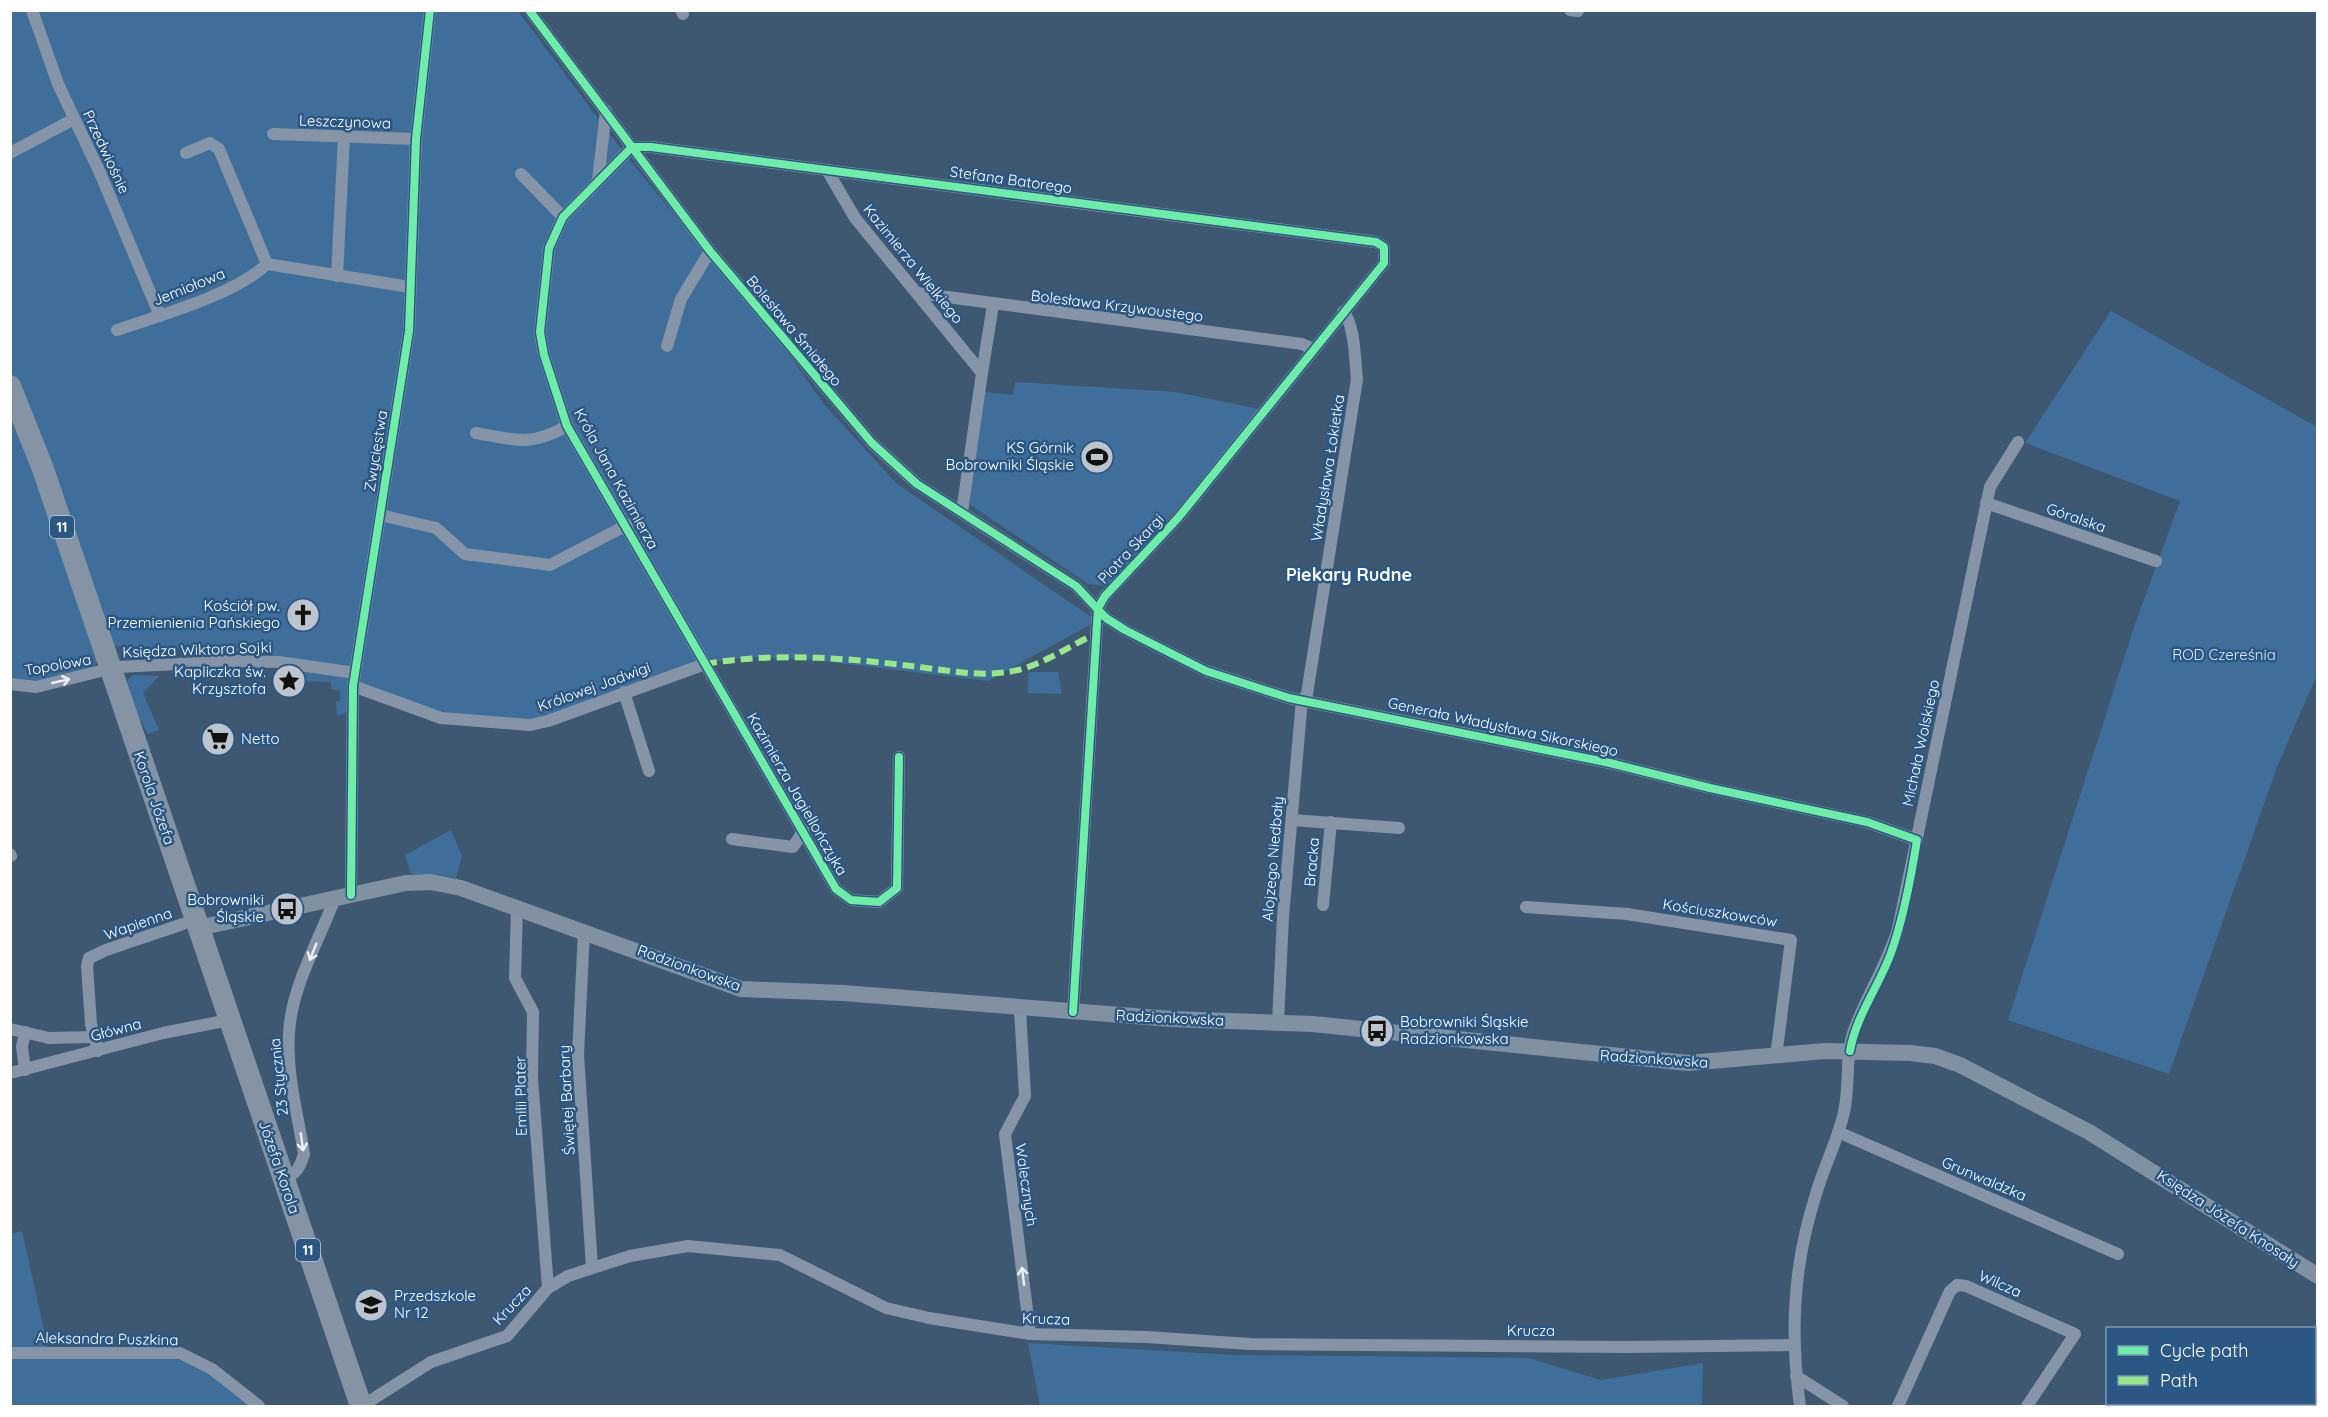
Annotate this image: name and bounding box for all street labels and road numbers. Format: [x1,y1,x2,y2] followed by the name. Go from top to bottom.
[79,107,134,197] street label: Przedwiośnie
[299,110,391,133] street label: Leszczynowa
[949,162,1073,197] street label: Stefana Batorego
[859,200,968,327] street label: Kazimierza Wielkiego
[150,263,228,310] street label: Jemiołowa
[742,271,846,390] street label: Bolesława Śmiałego
[1030,285,1204,326] street label: Bolesława Krzywoustego
[1307,393,1348,543] street label: Władysława Łokietka
[570,405,663,552] street label: Króla Jana Kazimierza
[360,409,391,493] street label: Zwycięstwa
[2044,498,2108,537] street label: Góralska
[1093,510,1168,588] street label: Piotra Skargi
[50,516,74,538] road number: 11
[122,637,272,662] street label: Księdza Wiktora Sojki
[23,649,93,680] street label: Topolowa
[535,657,653,716] street label: Królowej Jadwigi
[1898,678,1943,808] street label: Michała Wolskiego
[1386,693,1620,760] street label: Generała Władysława Sikorskiego
[743,709,852,879] street label: Kazimierza Jagiellończyka
[130,749,179,847] street label: Korola Józefa
[1258,796,1287,922] street label: Alojzego Niedbały
[1300,837,1323,887] street label: Bracka
[1661,894,1779,931] street label: Kościuszkowców
[101,903,174,944] street label: Wapienna
[635,940,743,995] street label: Radzionkowska
[1115,1005,1225,1030] street label: Radzionkowska
[88,1014,143,1045] street label: Główna
[265,1037,292,1117] street label: 23 Stycznia
[554,1045,579,1156] street label: Świętej Barbary
[1599,1045,1709,1072] street label: Radzionkowska
[510,1056,531,1136] street label: Emilii Plater
[255,1118,304,1216] street label: Józefa Korola
[1011,1142,1042,1228] street label: Walecznych
[1939,1152,2030,1205] street label: Grunwaldzka
[2154,1165,2303,1272] street label: Księdza Józefa Knosały
[296,1239,320,1261] road number: 11
[1976,1266,2025,1301] street label: Wilcza
[488,1280,535,1329] street label: Krucza
[1022,1308,1071,1329] street label: Krucza
[1507,1321,1555,1340] street label: Krucza
[35,1328,179,1349] street label: Aleksandra Puszkina

